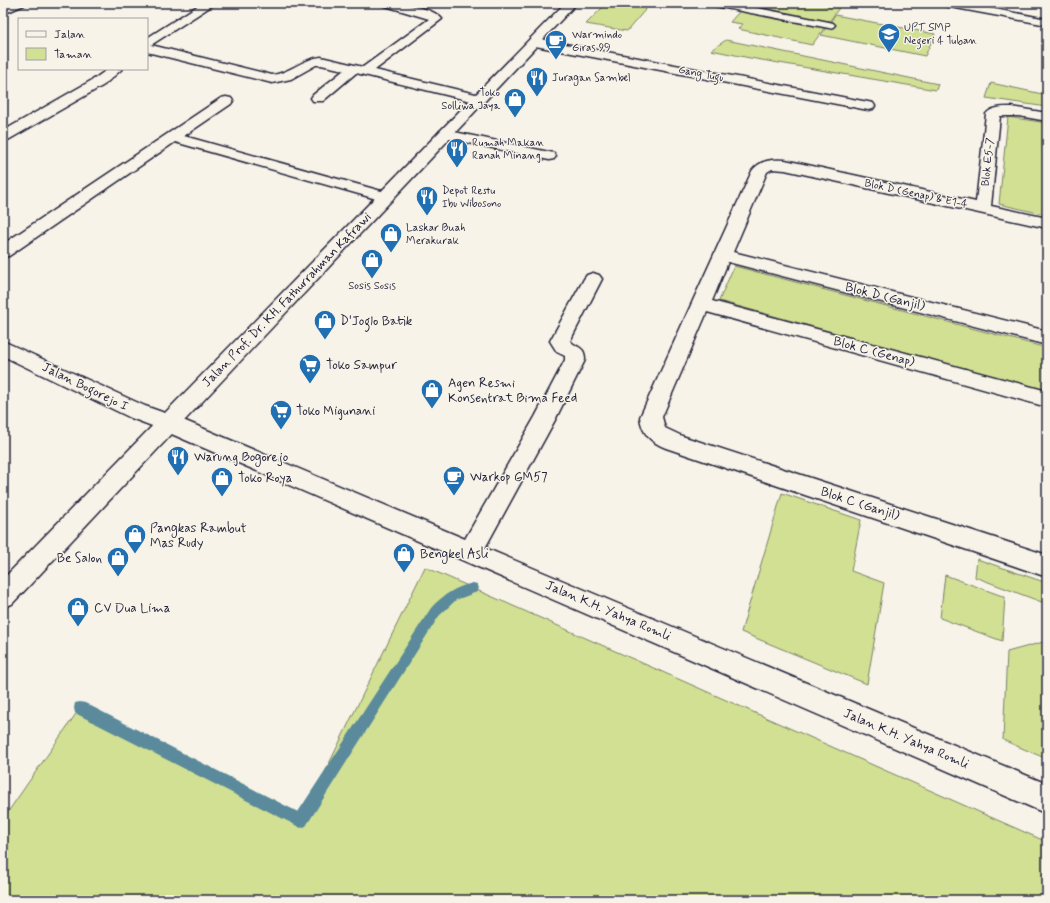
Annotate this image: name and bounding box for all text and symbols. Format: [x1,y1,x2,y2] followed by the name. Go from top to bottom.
[18,18,148,70] legend
[876,21,902,54] school or university icon: UPT SMP Negeri 4 Tuban
[904,21,977,50] place label: UPT SMP Negeri 4 Tuban
[54,27,86,43] text: Jalan
[543,28,569,61] cafe icon: Warmindo Giras 99
[572,28,622,55] place label: Warmindo Giras 99
[54,47,93,63] text: Taman
[677,63,725,87] street label: Gang Tugu
[524,65,550,98] restaurant icon: Juragan Sambel
[552,71,631,86] place label: Juragan Sambel
[441,86,501,113] place label: Toko Solliwa Jaya
[502,86,528,119] shop icon: Toko Solliwa Jaya
[444,136,470,169] restaurant icon: Rumah Makan Ranah Minang
[472,136,544,163] place label: Rumah Makan Ranah Minang
[978,137,998,187] street label: Blok E5-7
[863,176,969,212] street label: Blok D (Genap) & E1-4
[414,184,440,217] restaurant icon: Depot Restu Ibu Wibosono
[442,184,501,211] place label: Depot Restu Ibu Wibosono
[199,209,375,391] street label: Jalan Prof. Dr. KH. Fathurrahman Kafrawi
[378,221,404,254] shop icon: Laskar Buah Merakurak
[406,221,465,248] place label: Laskar Buah Merakurak
[359,247,385,280] shop icon: Sosis Sosis
[348,279,396,293] place label: Sosis Sosis
[843,279,927,315] street label: Blok D (Ganjil)
[312,308,338,341] shop icon: D'Joglo Batik
[340,313,413,332] place label: D'Joglo Batik
[832,333,917,371] street label: Blok C (Genap)
[297,352,323,385] supermarket icon: Toko Sampur
[326,357,398,374] place label: Toko Sampur
[38,359,131,417] street label: Jalan Bogorejo I
[448,375,577,407] place label: Agen Resmi Konsentrat Bima Feed
[419,377,445,410] shop icon: Agen Resmi Konsentrat Bima Feed
[268,398,294,431] supermarket icon: Toko Migunani
[296,403,375,420] place label: Toko Migunani
[165,444,191,477] restaurant icon: Warung Bogorejo
[194,449,289,467] place label: Warung Bogorejo
[441,464,467,497] cafe icon: Warkop GM57
[209,465,235,498] shop icon: Toko Roya
[470,469,548,486] place label: Warkop GM57
[238,470,293,487] place label: Toko Roya
[818,483,902,525] street label: Blok C (Ganjil)
[150,520,247,552] place label: Pangkas Rambut Mas Rudy
[122,522,148,555] shop icon: Pangkas Rambut Mas Rudy
[391,541,417,574] shop icon: Bengkel Asli
[105,545,131,578] shop icon: Be Salon
[420,546,489,564] place label: Bengkel Asli
[57,550,102,567] place label: Be Salon
[543,577,674,645] street label: Jalan K.H. Yahya Romli
[65,595,91,628] shop icon: CV Dua Lima
[94,600,171,617] place label: CV Dua Lima
[841,705,972,773] street label: Jalan K.H. Yahya Romli

